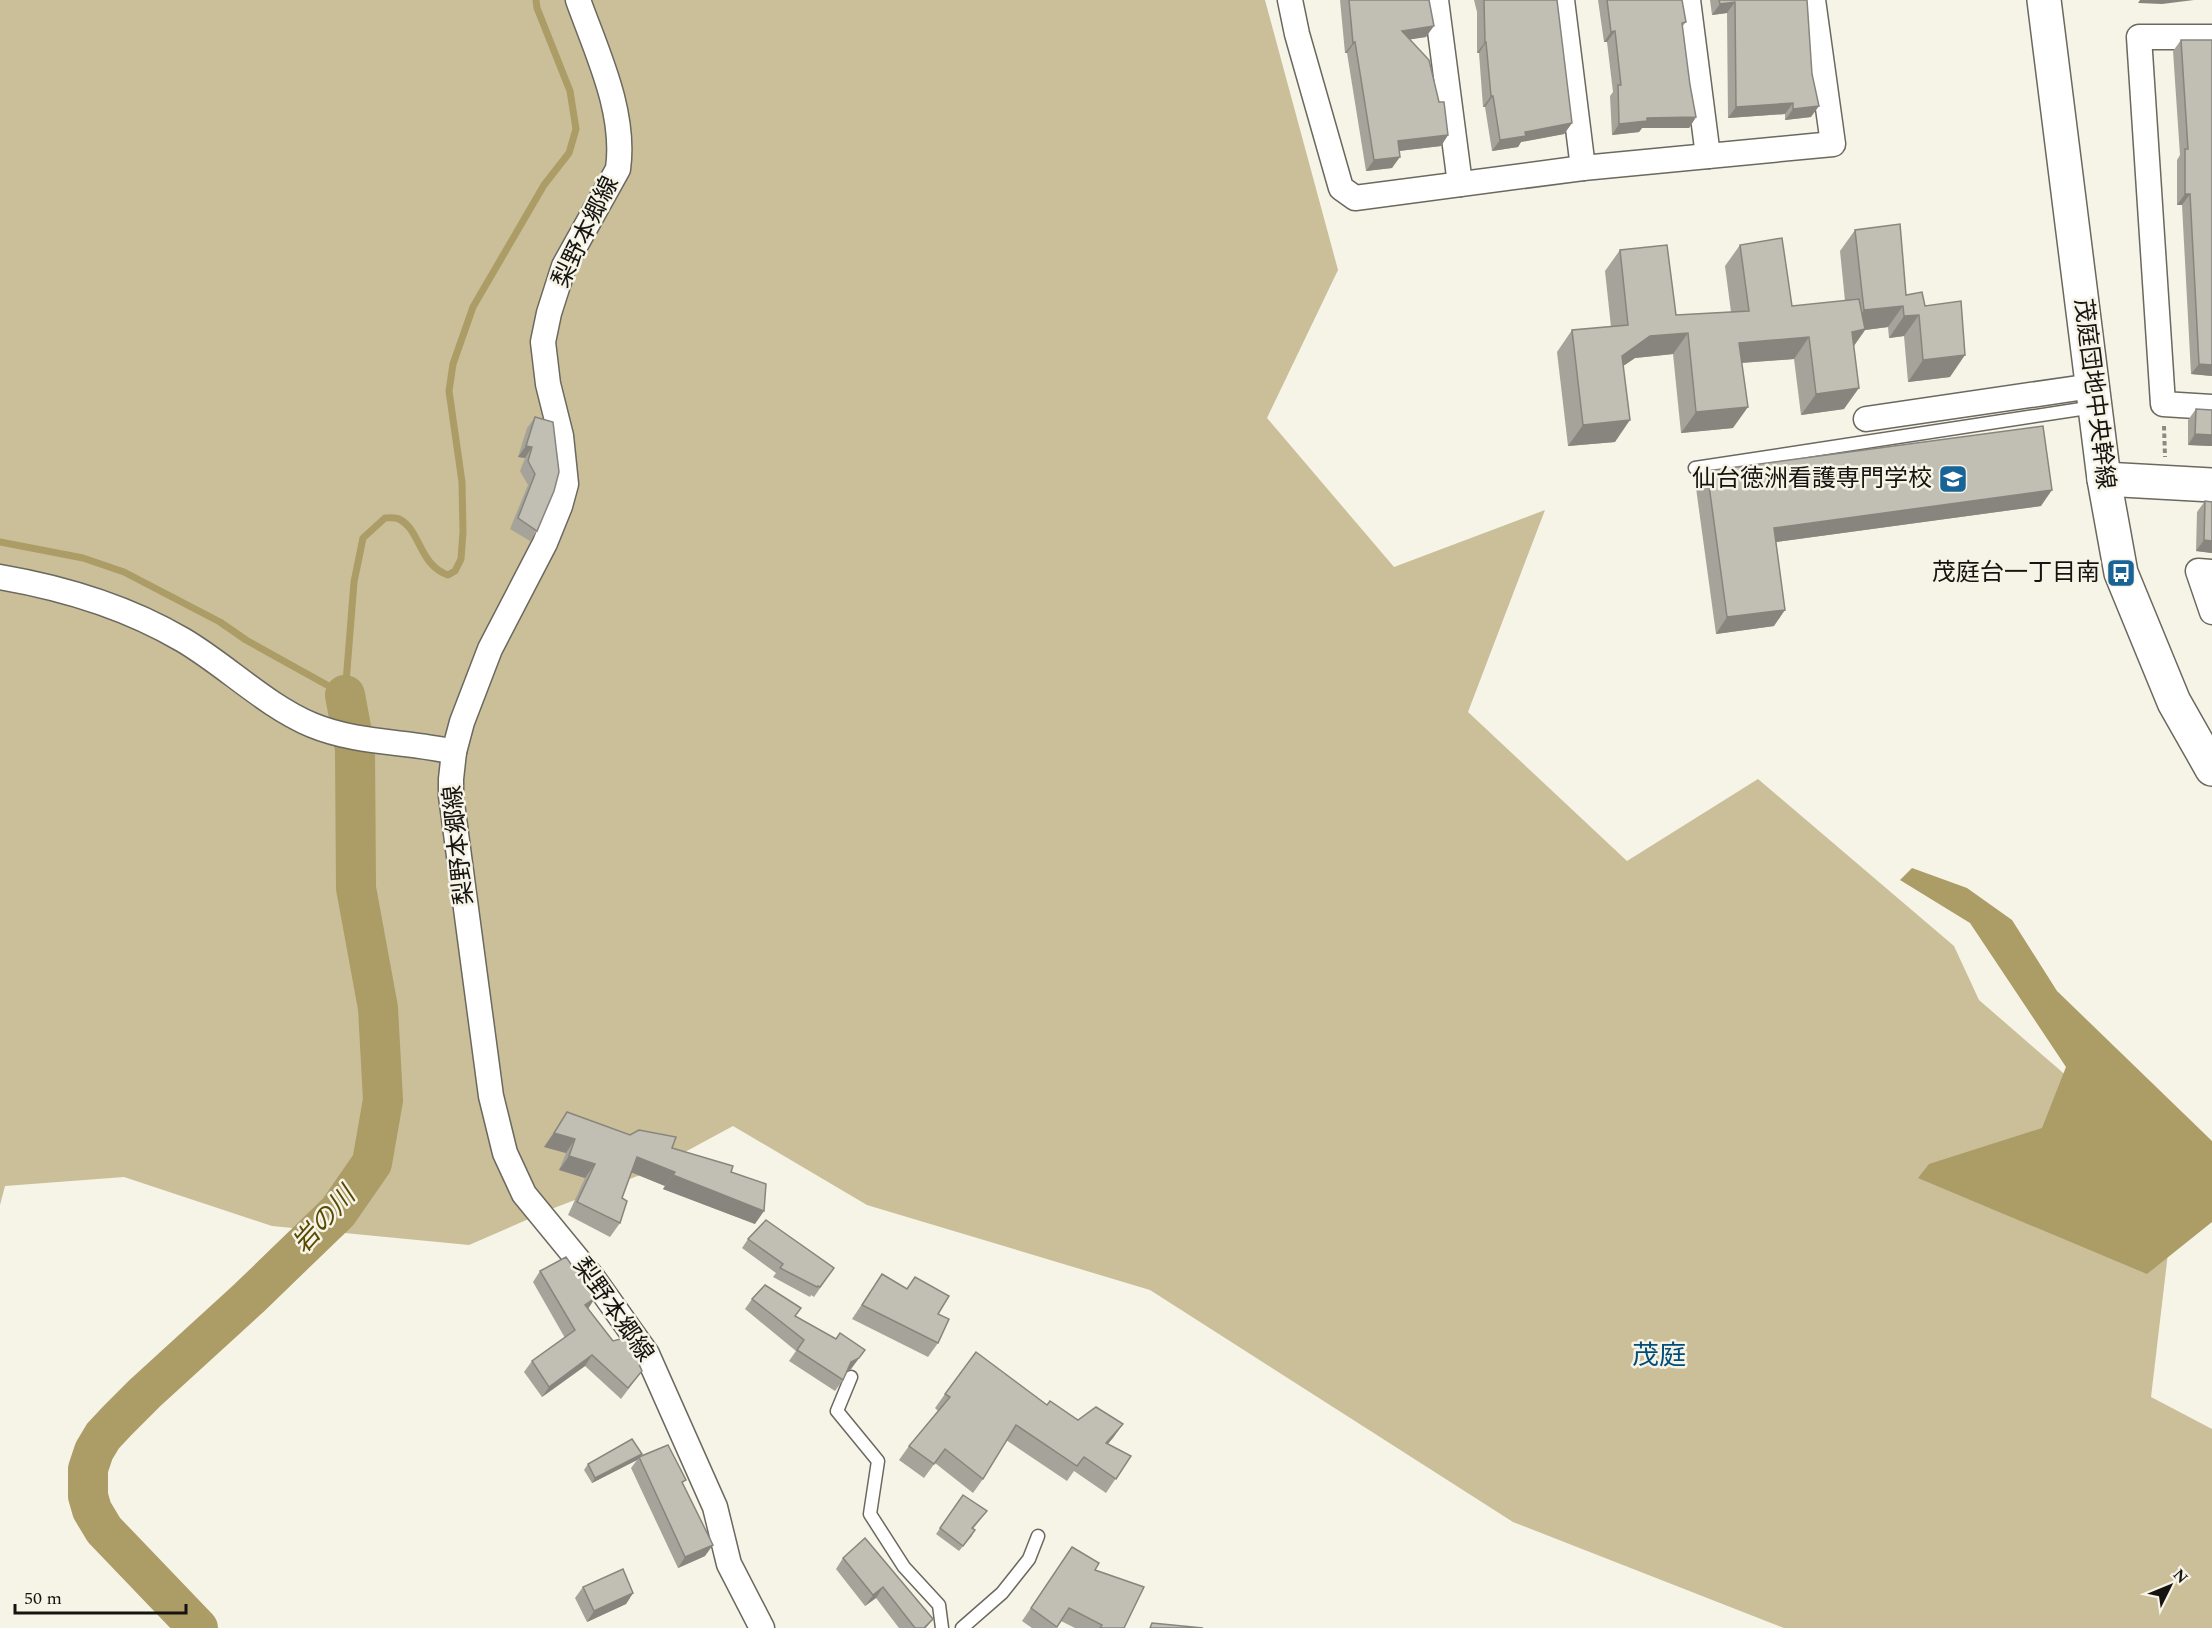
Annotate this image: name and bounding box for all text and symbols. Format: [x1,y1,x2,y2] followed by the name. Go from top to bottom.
[544,170,628,294] street label: 梨野本郷線
[2064,297,2124,491] street label: 茂庭団地中央幹線
[1692,461,1932,497] place label: 仙台徳洲看護専門学校
[1937,463,1969,495] school or university icon: 仙台徳洲看護専門学校
[1932,555,2100,591] place label: 茂庭台一丁目南
[2105,557,2137,589] bus stop icon: 茂庭台一丁目南
[435,783,483,907] street label: 梨野本郷線
[283,1175,367,1262] water label: 岩の川
[564,1251,662,1369] street label: 梨野本郷線
[1632,1335,1686,1377] district label: 茂庭
[2140,1556,2200,1616] north arrow
[2167,1563,2193,1589] text: N
[15,1577,186,1615] scale bar
[24,1585,62,1612] text: 50 m

